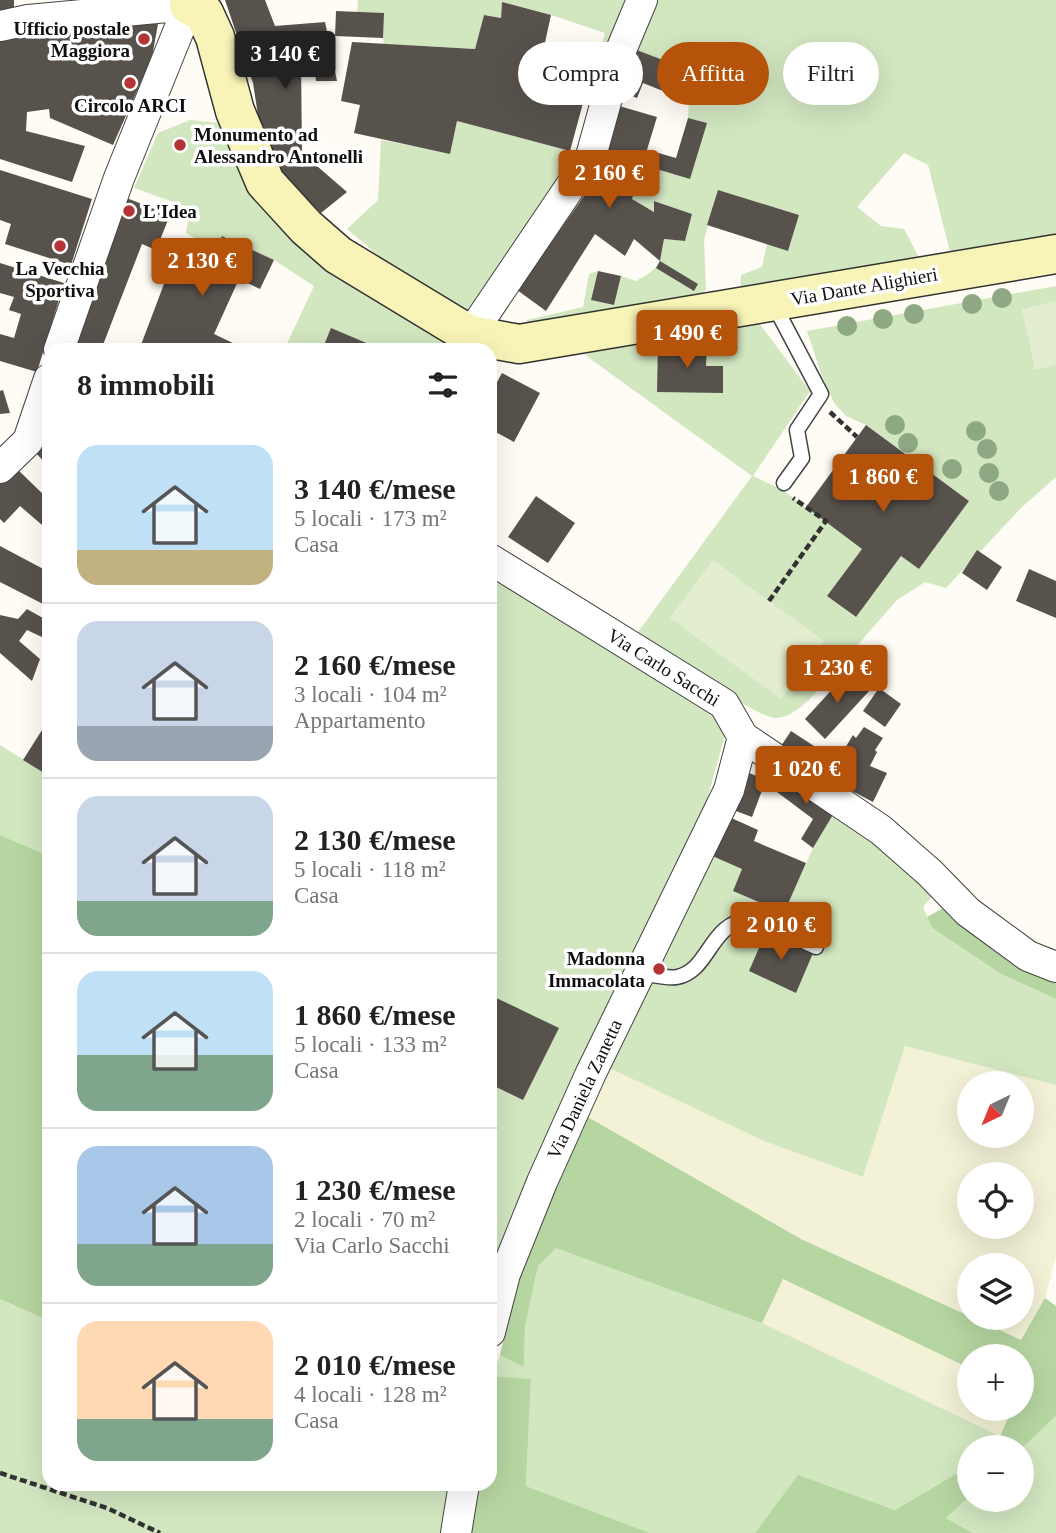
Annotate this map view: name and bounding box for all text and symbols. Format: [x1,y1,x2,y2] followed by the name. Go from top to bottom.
[13,18,130,61] place label: Ufficio postale Maggiora
[136,31,152,47] marker: Ufficio postale Maggiora
[220,32,350,91] pin: 3 140 €
[251,41,320,66] text: 3 140 €
[518,42,643,105] chip: Compra
[657,42,769,105] chip: Affitta
[783,42,879,105] chip: Filtri
[122,75,138,91] marker: Circolo ARCI
[74,95,186,116] place label: Circolo ARCI
[194,124,363,167] place label: Monumento ad Alessandro Antonelli
[172,137,188,153] marker: Monumento ad Alessandro Antonelli
[544,150,674,210] pin: 2 160 €
[575,160,644,185] text: 2 160 €
[143,201,197,222] place label: L'Idea
[121,203,137,219] marker: L'Idea
[52,238,68,254] marker: La Vecchia Sportiva
[137,238,267,298] pin: 2 130 €
[168,248,237,273] text: 2 130 €
[15,258,105,301] place label: La Vecchia Sportiva
[789,263,939,310] street label: Via Dante Alighieri
[622,310,752,370] pin: 1 490 €
[653,320,722,345] text: 1 490 €
[424,366,462,404] icon: filters
[77,368,215,401] text: 8 immobili
[818,454,948,514] pin: 1 860 €
[849,464,918,489] text: 1 860 €
[294,472,456,505] text: 3 140 €/mese
[133,473,217,557] icon: home
[294,506,447,531] text: 5 locali · 173 m²
[294,532,339,557] text: Casa
[604,624,724,710] street label: Via Carlo Sacchi
[772,646,902,705] pin: 1 230 €
[294,648,456,681] text: 2 160 €/mese
[133,649,217,733] icon: home
[803,655,872,680] text: 1 230 €
[294,682,447,707] text: 3 locali · 104 m²
[294,708,426,733] text: Appartamento
[741,746,871,806] pin: 1 020 €
[772,756,841,781] text: 1 020 €
[294,823,456,856] text: 2 130 €/mese
[133,824,217,908] icon: home
[294,857,446,882] text: 5 locali · 118 m²
[294,883,339,908] text: Casa
[716,902,846,962] pin: 2 010 €
[747,912,816,937] text: 2 010 €
[548,948,645,991] place label: Madonna Immacolata
[651,961,667,977] marker: Madonna Immacolata
[294,998,456,1031] text: 1 860 €/mese
[133,999,217,1083] icon: home
[543,1015,626,1162] street label: Via Daniela Zanetta
[294,1032,447,1057] text: 5 locali · 133 m²
[294,1058,339,1083] text: Casa
[957,1071,1034,1148] north arrow
[957,1071,1034,1512] map controls
[957,1162,1034,1239] button: locate
[294,1173,456,1206] text: 1 230 €/mese
[133,1174,217,1258] icon: home
[294,1207,435,1232] text: 2 locali · 70 m²
[294,1233,450,1258] text: Via Carlo Sacchi
[957,1253,1034,1330] button: layers
[957,1344,1034,1421] button: +
[294,1348,456,1381] text: 2 010 €/mese
[133,1349,217,1433] icon: home
[294,1382,447,1407] text: 4 locali · 128 m²
[294,1408,339,1433] text: Casa
[957,1435,1034,1512] button: −

